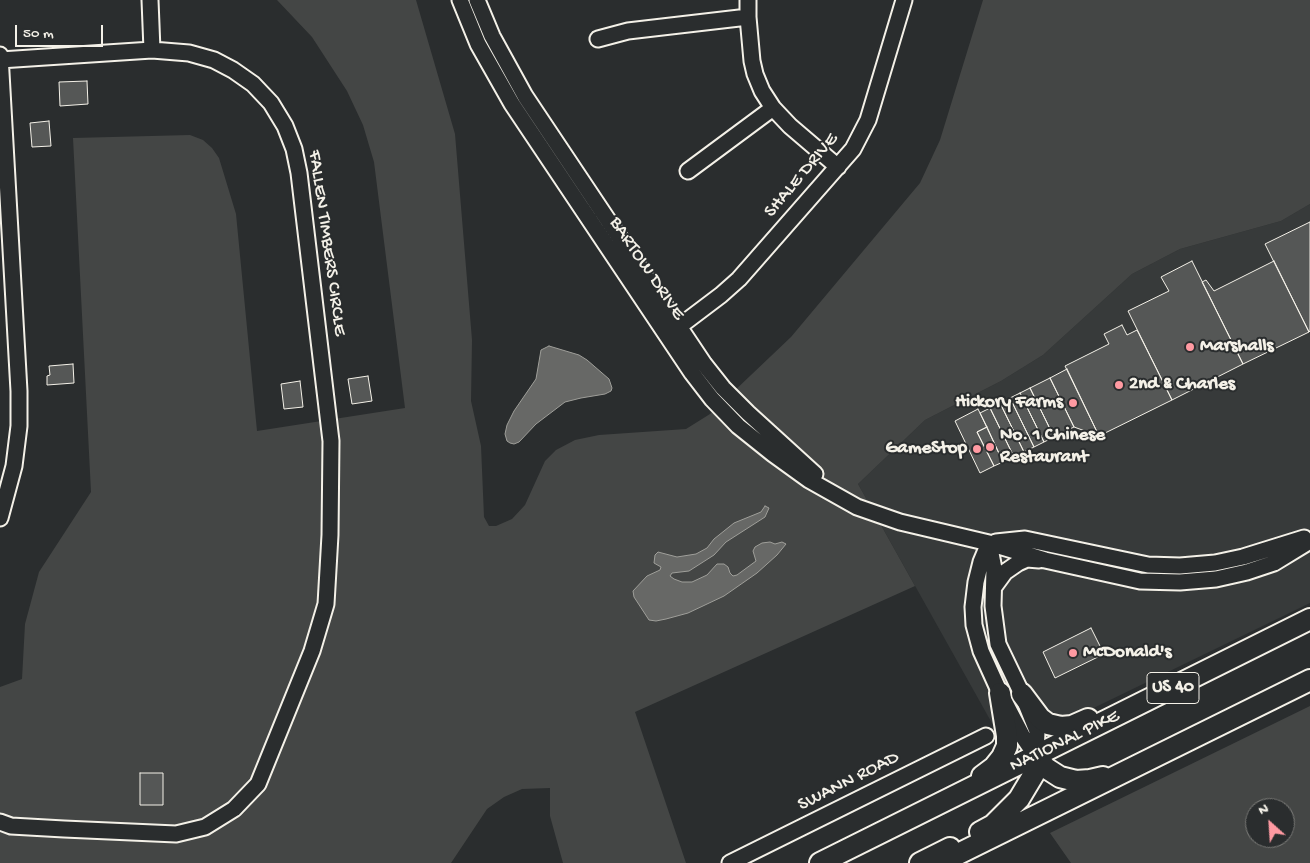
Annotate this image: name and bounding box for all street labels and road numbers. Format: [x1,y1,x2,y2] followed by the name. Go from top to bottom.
[760,129,844,223] street label: SHALE DRIVE
[302,149,350,337] street label: FALLEN TIMBERS CIRCLE
[603,213,689,325] street label: BARTOW DRIVE
[1147,672,1199,704] road number: US 40
[1006,706,1124,778] street label: NATIONAL PIKE
[795,747,903,817] street label: SWANN ROAD

